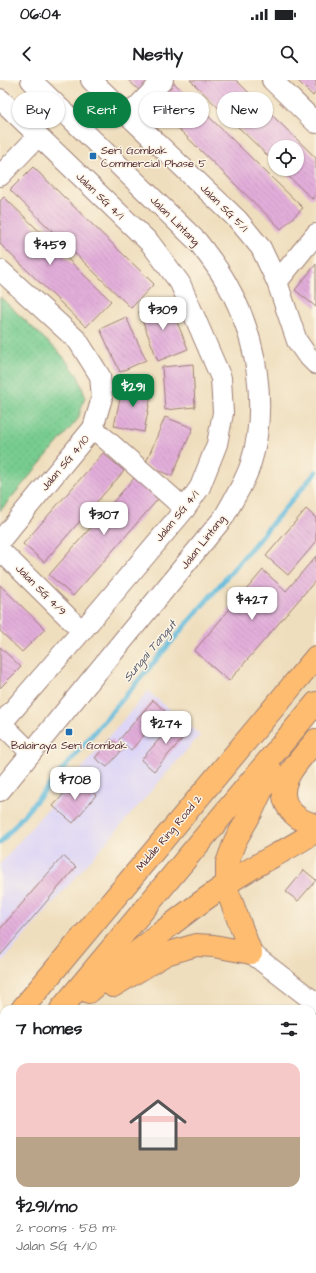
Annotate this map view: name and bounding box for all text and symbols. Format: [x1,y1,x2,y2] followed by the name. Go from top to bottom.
[20,4,61,25] text: 06:04
[133,42,183,67] text: Nestly
[16,43,38,65] icon: back
[278,43,300,65] icon: search
[12,92,65,128] chip: Buy
[73,92,131,128] chip: Rent
[139,92,209,128] chip: Filters
[217,92,273,128] chip: New
[268,140,304,176] map controls
[268,140,304,176] button: locate
[101,143,206,171] place label: Seri Gombak Commercial Phase 5
[88,151,98,161] marker: Seri Gombak Commercial Phase 5
[73,169,128,223] street label: Jalan SG 4/1
[197,181,252,236] street label: Jalan SG 5/1
[146,193,203,250] street label: Jalan Lintang
[26,232,74,266] pin: $459
[34,236,66,254] text: $459
[139,297,187,331] pin: $309
[148,301,178,319] text: $309
[109,374,157,408] pin: $291
[121,378,145,396] text: $291
[37,432,93,494] street label: Jalan SG 4/10
[152,487,203,545] street label: Jalan SG 4/1
[80,502,128,536] pin: $307
[89,506,119,524] text: $307
[177,512,230,573] street label: Jalan Lintang
[12,561,70,619] street label: Jalan SG 4/9
[228,587,276,621] pin: $427
[236,591,268,609] text: $427
[119,616,182,686] water label: Sungai Tangut
[142,711,190,745] pin: $274
[150,715,182,733] text: $274
[64,727,74,737] marker: Balairaya Seri Gombak
[11,738,127,754] place label: Balairaya Seri Gombak
[51,767,99,801] pin: $708
[59,771,91,789] text: $708
[133,791,207,875] street label: Middle Ring Road 2
[16,1017,82,1041] text: 7 homes
[278,1018,300,1040] icon: filters
[122,1089,194,1161] icon: home
[16,1195,78,1219] text: $291/mo
[16,1219,117,1237] text: 2 rooms · 58 m²
[16,1237,97,1255] text: Jalan SG 4/10

